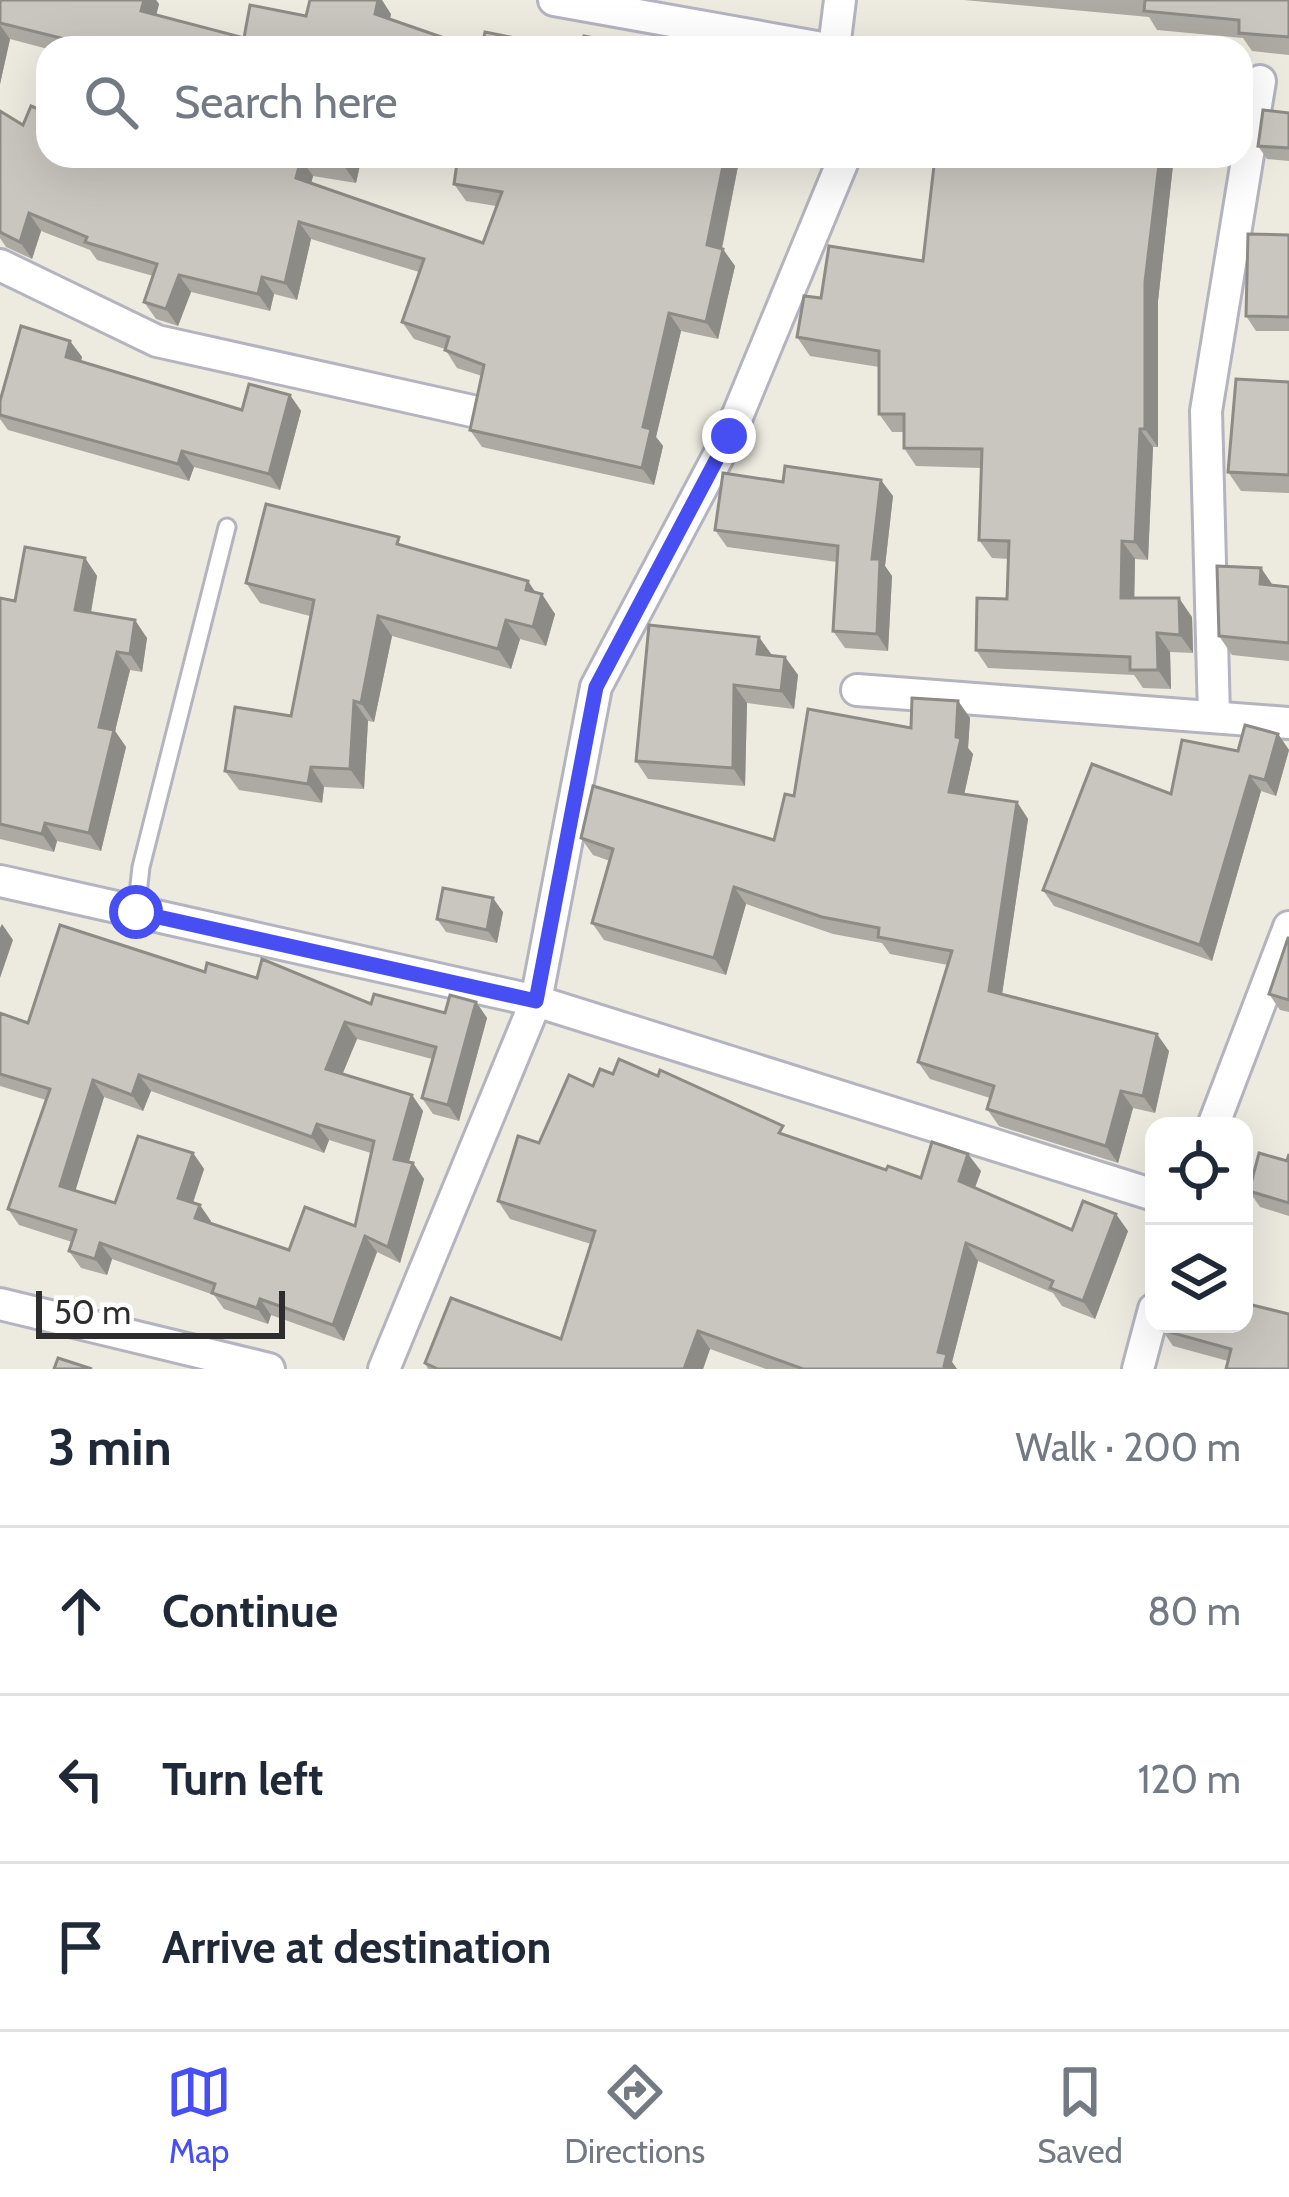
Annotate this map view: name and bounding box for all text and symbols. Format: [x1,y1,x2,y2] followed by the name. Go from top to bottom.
[36,36,1253,168] search box
[78,69,144,135] icon: search
[174,75,398,129] text: Search here
[702,409,756,463] route end
[109,885,163,939] route start
[1145,1117,1253,1333] map controls
[1145,1117,1253,1225] button: locate
[1145,1225,1253,1333] button: layers
[36,1285,285,1338] scale bar
[54,1292,131,1332] text: 50 m
[48,1416,172,1478] text: 3 min
[1016,1423,1241,1471] text: Walk · 200 m
[48,1578,114,1644] icon: ahead
[162,1584,338,1638] text: Continue
[1147,1587,1241,1635] text: 80 m
[48,1746,114,1812] icon: left
[162,1752,324,1806] text: Turn left
[1138,1755,1241,1803] text: 120 m
[48,1914,114,1980] icon: arrive
[162,1920,551,1974] text: Arrive at destination
[166,2059,232,2171] tab: Map
[564,2059,705,2171] tab: Directions
[1037,2059,1123,2171] tab: Saved

